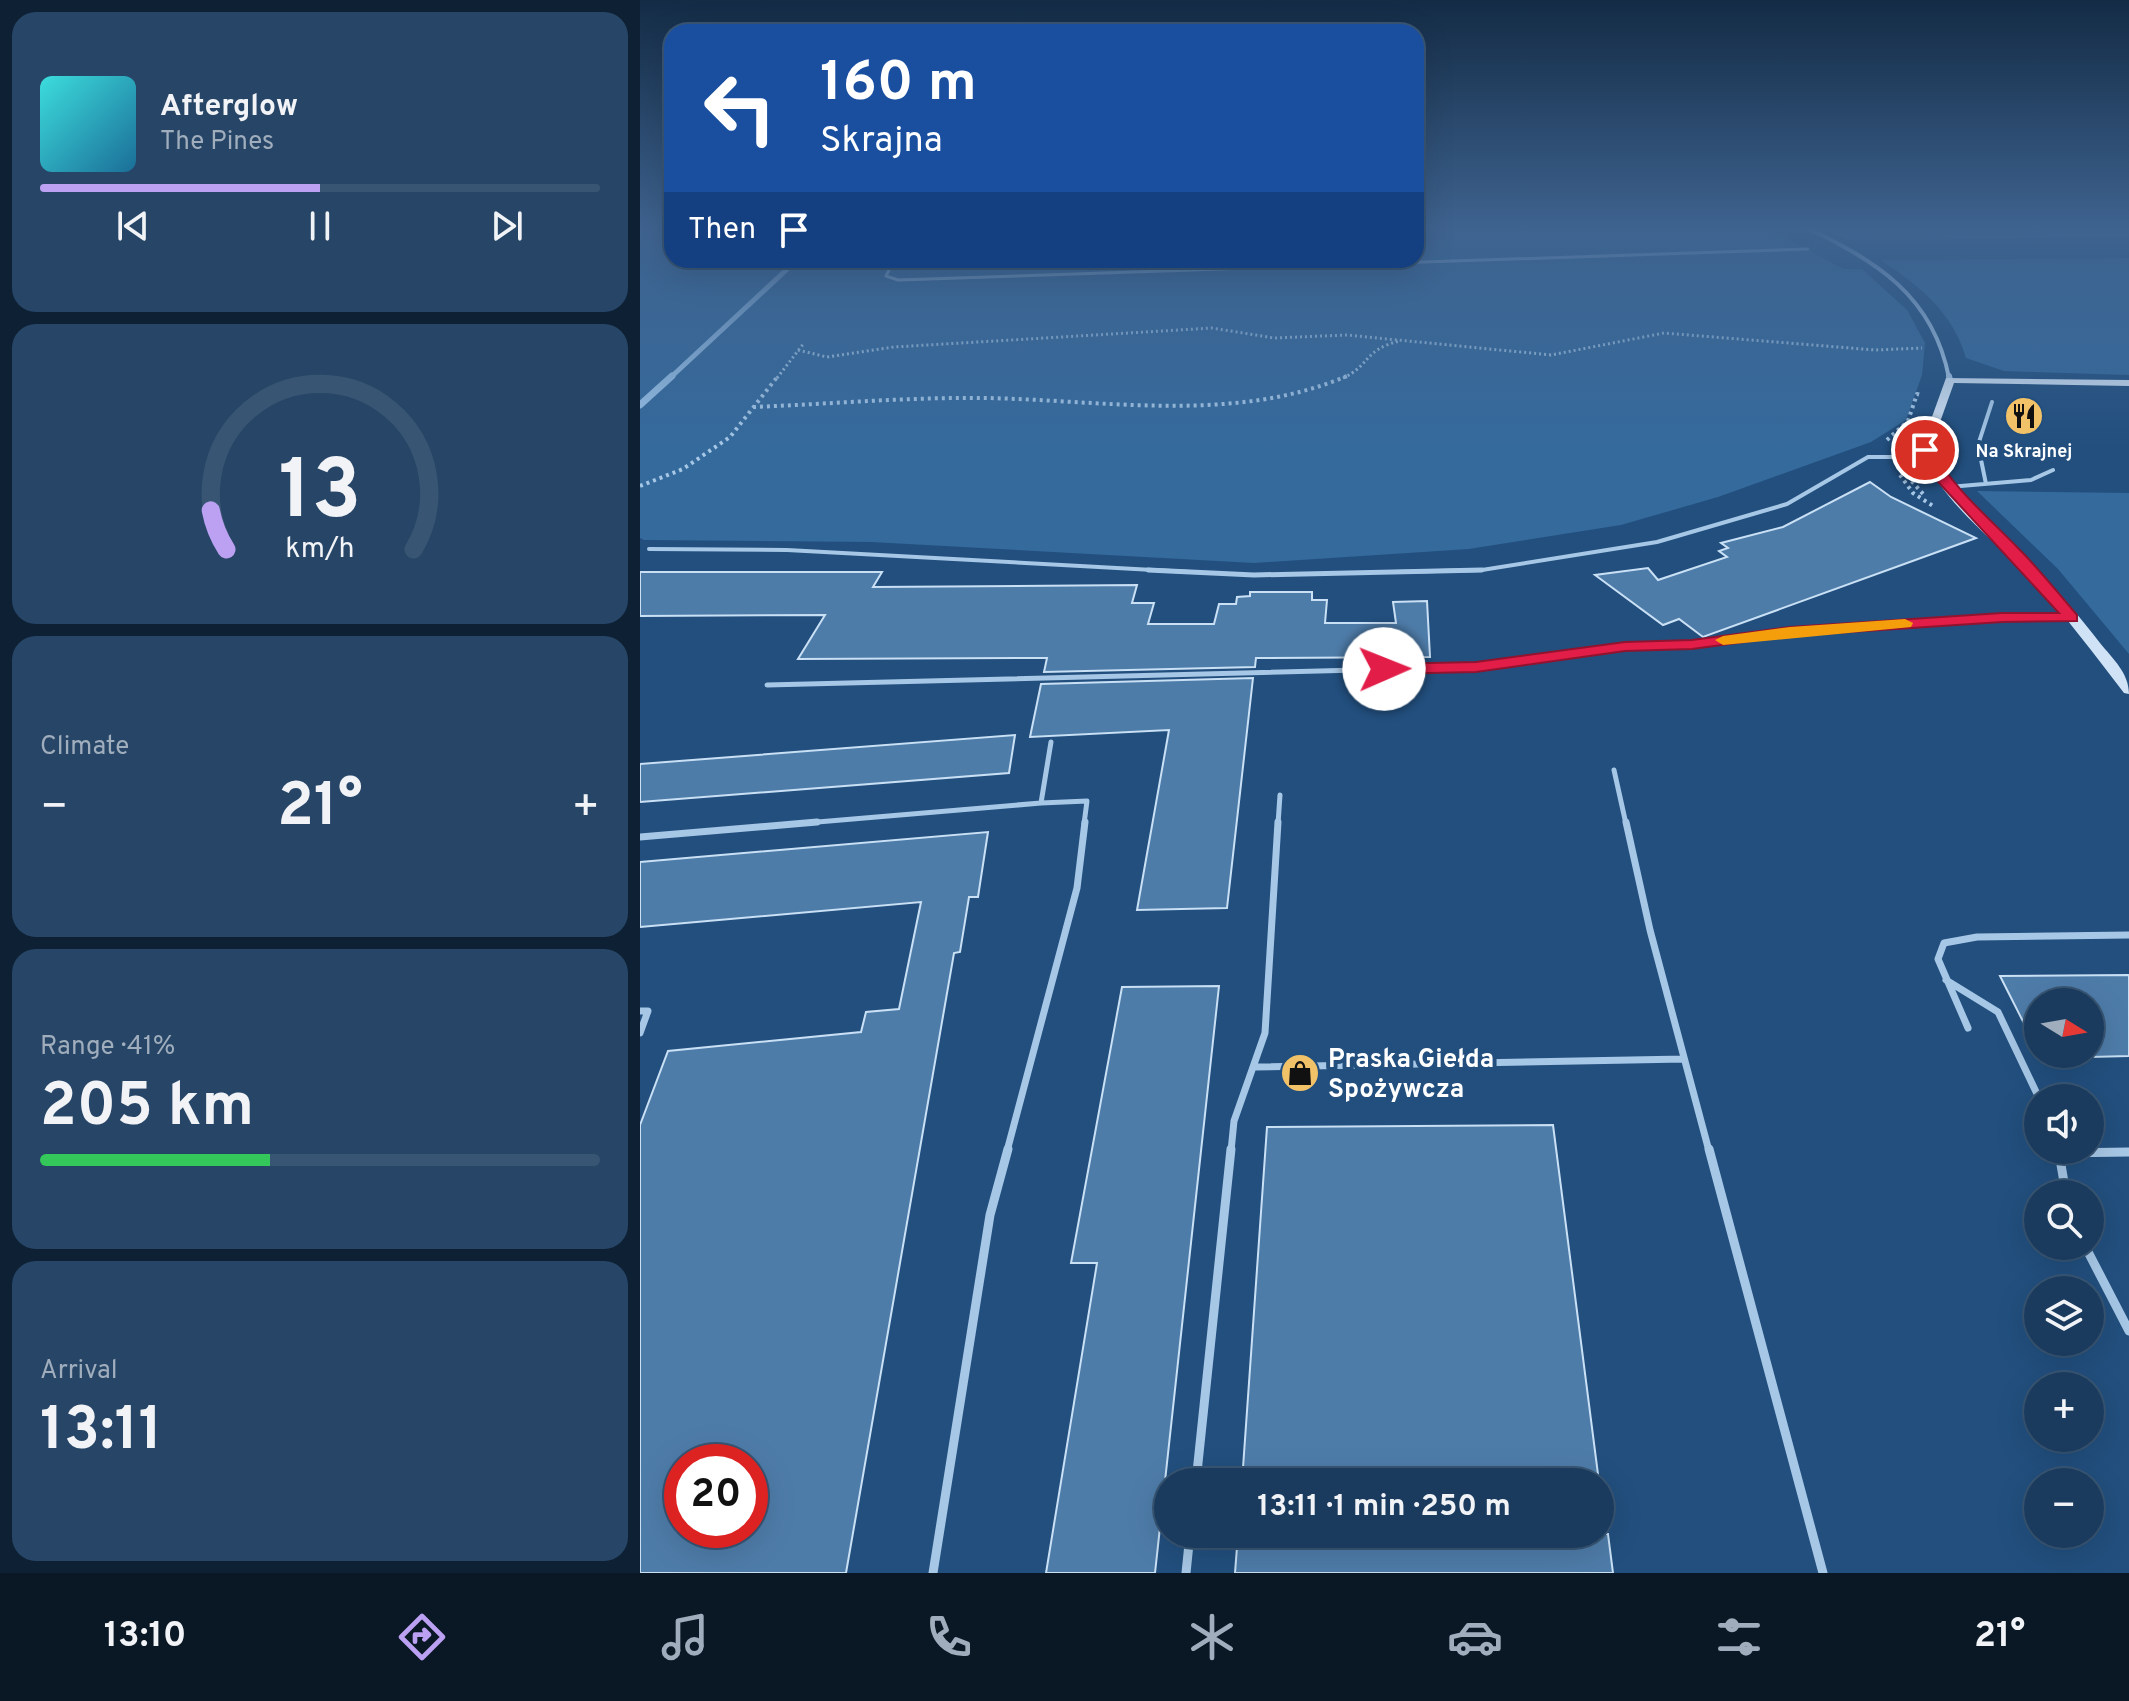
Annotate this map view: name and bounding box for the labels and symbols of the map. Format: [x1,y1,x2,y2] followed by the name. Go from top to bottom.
[2003,395,2045,437] restaurant icon: Na Skrajnej
[1891,416,1959,484] pin
[1976,441,2072,464] place label: Na Skrajnej
[1342,627,1426,711] position arrow
[2024,988,2104,1068] north arrow
[1328,1044,1494,1107] place label: Praska Giełda Spożywcza
[1279,1052,1321,1094] shop icon: Praska Giełda Spożywcza
[664,1444,768,1548] speed limit sign: 20

